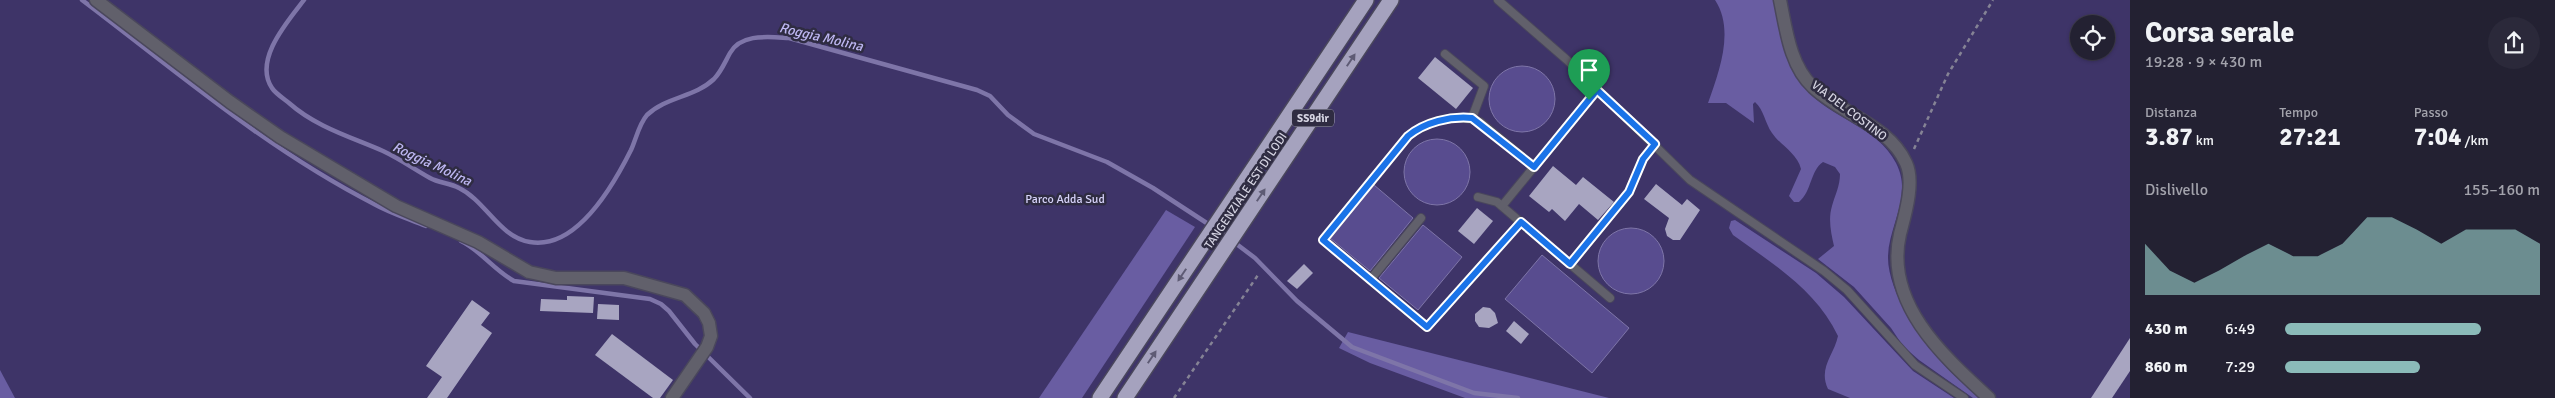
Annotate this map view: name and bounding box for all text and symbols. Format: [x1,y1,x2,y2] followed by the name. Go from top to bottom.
[2070,15,2115,60] map controls
[2070,15,2115,60] button: locate
[2145,16,2294,50] text: Corsa serale
[2488,17,2540,69] button: share
[777,19,865,55] water label: Roggia Molina
[1568,49,1610,100] pin
[2145,52,2262,72] text: 19:28 · 9 × 430 m
[1346,53,1356,67] one-way arrow
[1575,56,1603,84] icon: arrive
[1808,78,1890,144] street label: VIA DEL COSTINO
[2145,104,2197,121] text: Distanza
[2279,104,2318,121] text: Tempo
[2414,104,2448,121] text: Passo
[1292,110,1334,126] road number: SS9dir
[2145,121,2193,152] text: 3.87
[2279,121,2341,152] text: 27:21
[2414,121,2462,152] text: 7:04
[1201,130,1291,252] street label: TANGENZIALE EST DI LODI
[2193,132,2214,149] text: km
[2462,132,2489,149] text: /km
[390,138,475,190] water label: Roggia Molina
[2145,180,2208,200] text: Dislivello
[2463,180,2540,200] text: 155–160 m
[1256,188,1266,202] one-way arrow
[1025,192,1105,207] park label: Parco Adda Sud
[1177,268,1187,282] one-way arrow
[2145,319,2187,339] text: 430 m
[2225,319,2255,339] text: 6:49
[1147,351,1157,364] one-way arrow
[2145,357,2187,377] text: 860 m
[2225,357,2255,377] text: 7:29

